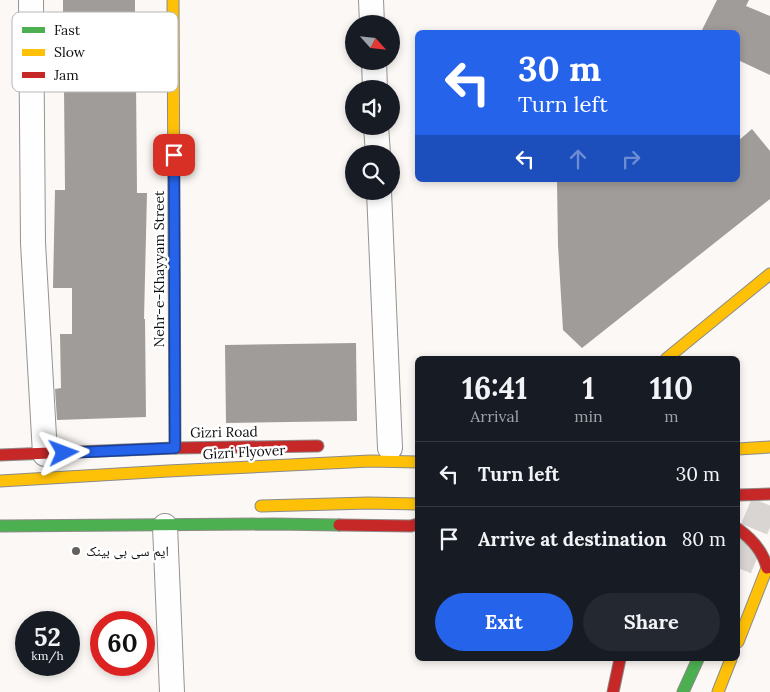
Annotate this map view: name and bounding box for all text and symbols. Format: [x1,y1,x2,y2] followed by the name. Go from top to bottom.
[12,12,178,92] legend
[345,15,400,70] north arrow
[345,15,400,200] map controls
[54,21,81,39] text: Fast
[54,43,86,61] text: Slow
[518,46,601,91] text: 30 m
[435,50,500,115] icon: left
[53,66,79,84] text: Jam
[345,80,400,135] button: sound
[518,90,608,118] text: Turn left
[153,134,195,176] pin
[160,141,188,169] icon: arrive
[345,145,400,200] button: search
[511,145,539,173] icon: left
[564,145,592,173] icon: ahead
[617,145,645,173] icon: right
[150,190,168,347] street label: Nehr-e-Khayyam Street
[462,369,527,407] text: 16:41
[582,369,595,407] text: 1
[650,369,693,407] text: 110
[470,406,519,426] text: Arrival
[574,406,603,426] text: min
[664,406,679,426] text: m
[190,422,258,442] street label: Gizri Road
[37,426,89,478] position arrow
[202,441,286,463] street label: Gizri Flyover
[435,460,463,488] icon: left
[478,462,559,486] text: Turn left
[676,462,720,486] text: 30 m
[435,525,463,553] icon: arrive
[478,527,667,551] text: Arrive at destination
[682,527,726,551] text: 80 m
[86,542,169,561] place label: ایم سی بی بینک
[70,545,82,557] marker: ایم سی بی بینک
[435,593,573,651] button: Exit
[583,593,720,651] button: Share
[90,611,155,676] speed limit sign: 60
[34,621,61,653] text: 52
[31,648,64,663] text: km/h

